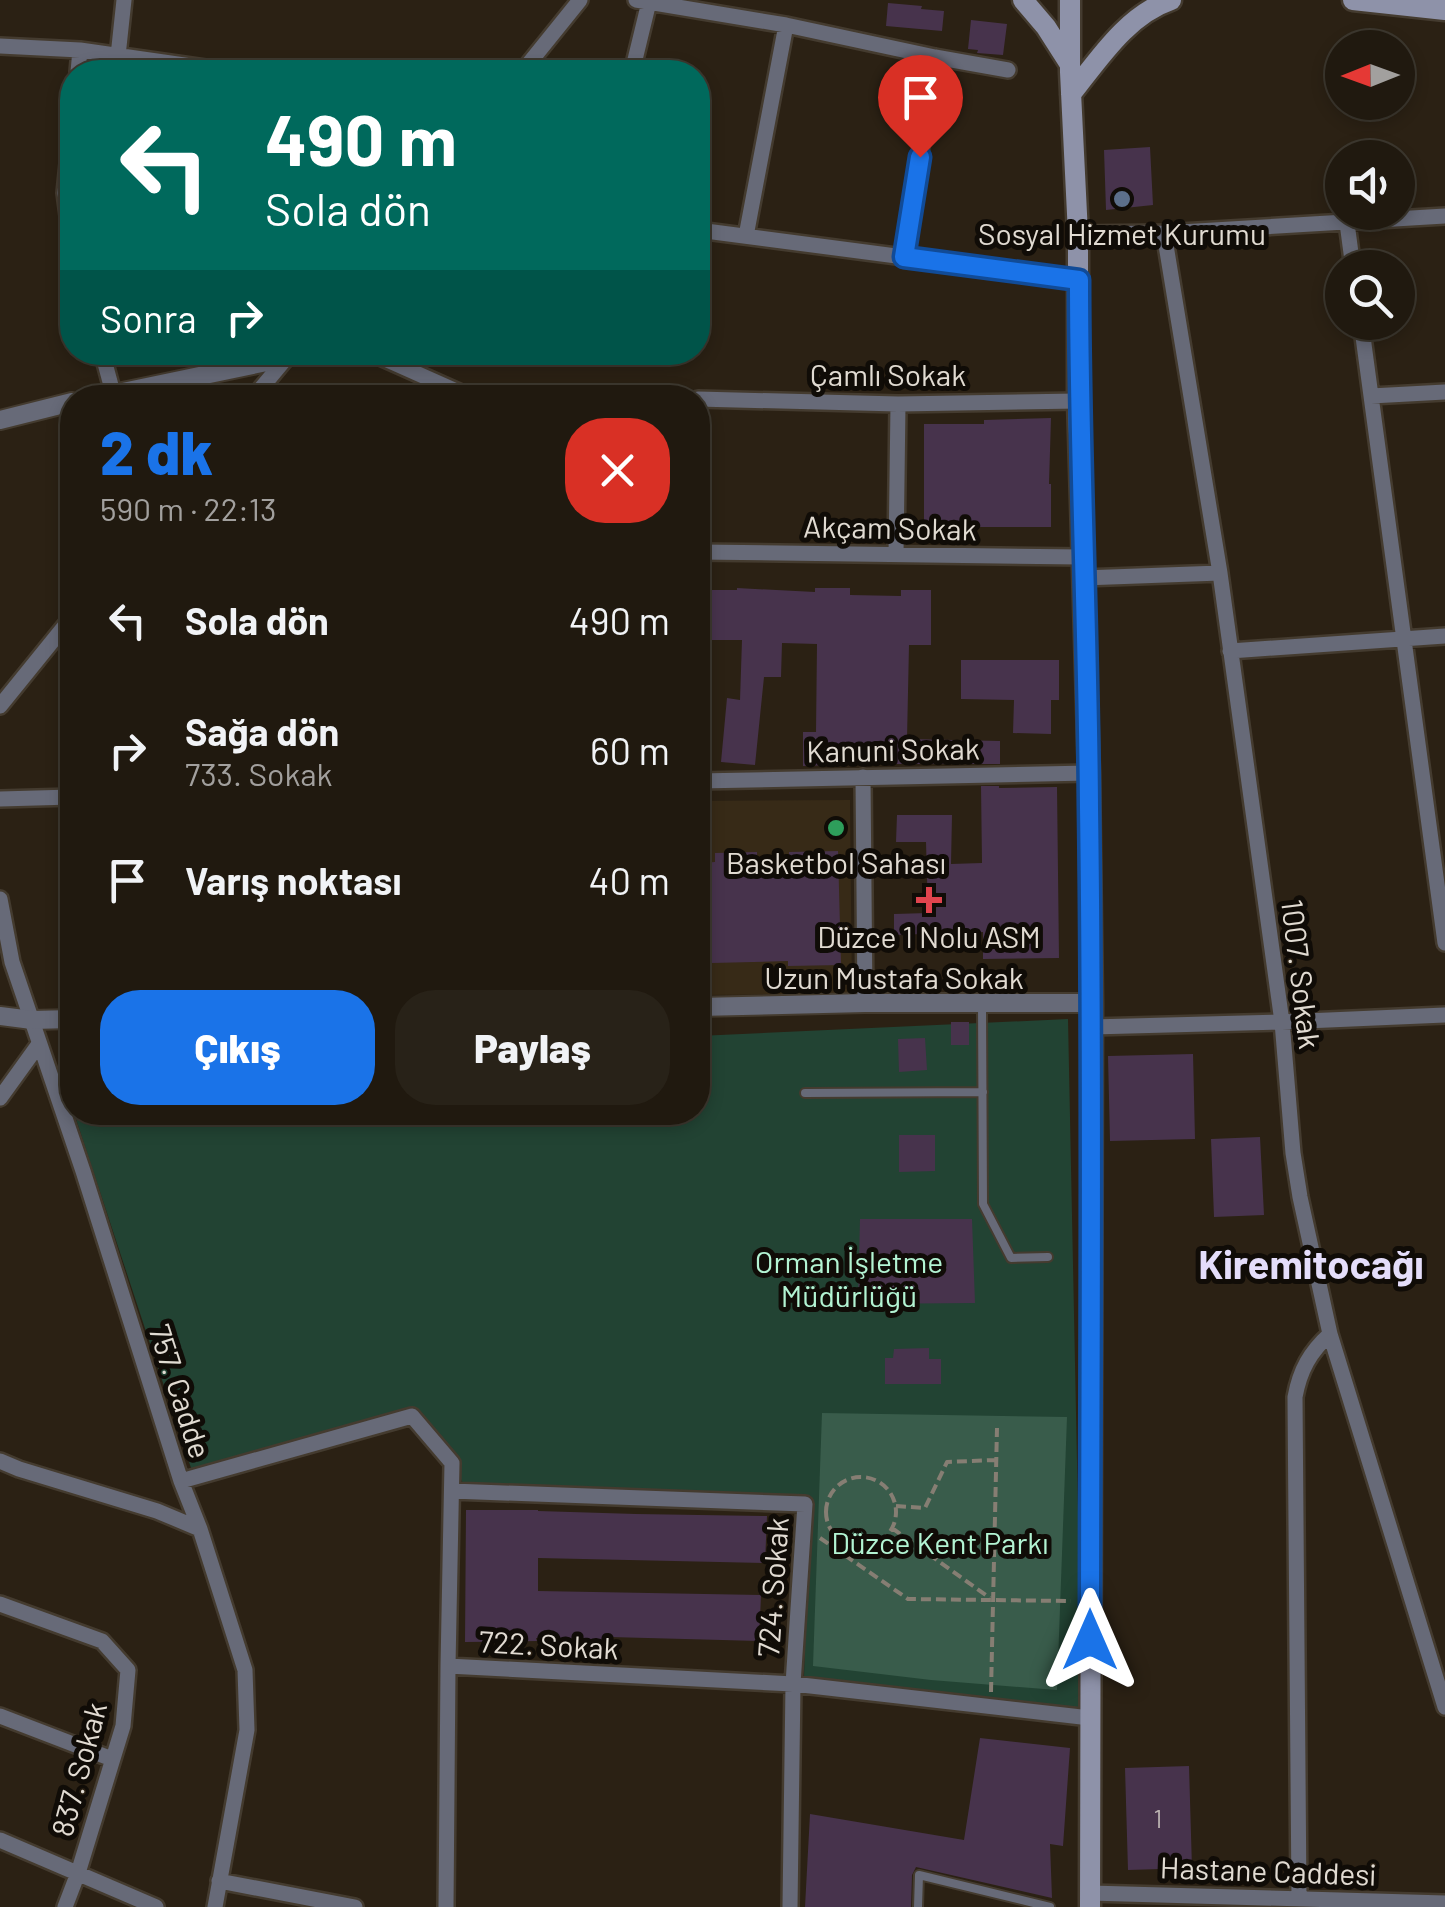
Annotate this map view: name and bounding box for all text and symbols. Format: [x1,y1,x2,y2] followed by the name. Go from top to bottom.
[1325,30,1415,120] north arrow
[1325,30,1415,340] map controls
[878,55,963,158] pin
[893,70,948,125] icon: arrive
[265,96,457,180] text: 490 m
[100,100,230,230] icon: left
[1325,140,1415,230] button: sound
[265,181,431,235] text: Sola dön
[1111,188,1133,210] marker: Sosyal Hizmet Kurumu
[978,215,1266,251] place label: Sosyal Hizmet Kurumu
[1325,250,1415,340] button: search
[217,290,272,345] icon: right
[100,295,197,341] text: Sonra
[810,356,966,392] street label: Çamlı Sokak
[100,415,213,487] text: 2 dk
[565,418,670,523] button: close
[100,489,276,527] text: 590 m · 22:13
[803,507,977,547] street label: Akçam Sokak
[100,593,155,648] icon: left
[185,597,329,643] text: Sola dön
[569,597,670,643] text: 490 m
[185,708,339,754] text: Sağa dön
[100,723,155,778] icon: right
[590,727,670,773] text: 60 m
[806,729,980,769] street label: Kanuni Sokak
[185,754,333,792] text: 733. Sokak
[825,817,847,839] marker: Basketbol Sahası
[726,844,946,880] place label: Basketbol Sahası
[100,853,155,908] icon: arrive
[185,857,401,903] text: Varış noktası
[589,857,670,903] text: 40 m
[916,887,942,913] marker: Düzce 1 Nolu ASM
[1275,897,1329,1051] street label: 1007. Sokak
[817,918,1041,954] place label: Düzce 1 Nolu ASM
[764,959,1024,995] street label: Uzun Mustafa Sokak
[100,990,375,1105] button: Çıkış
[395,990,670,1105] button: Paylaş
[1198,1239,1424,1287] district label: Kiremitocağı
[755,1243,943,1313] park label: Orman İşletme Müdürlüğü
[142,1319,220,1463] street label: 757. Cadde
[749,1516,795,1658] street label: 724. Sokak
[831,1524,1049,1560] park label: Düzce Kent Parkı
[1038,1588,1142,1692] position arrow
[478,1622,620,1666] street label: 722. Sokak
[43,1698,113,1840] street label: 837. Sokak
[1154,1803,1162,1833] house number: 1
[1159,1848,1377,1892] street label: Hastane Caddesi

